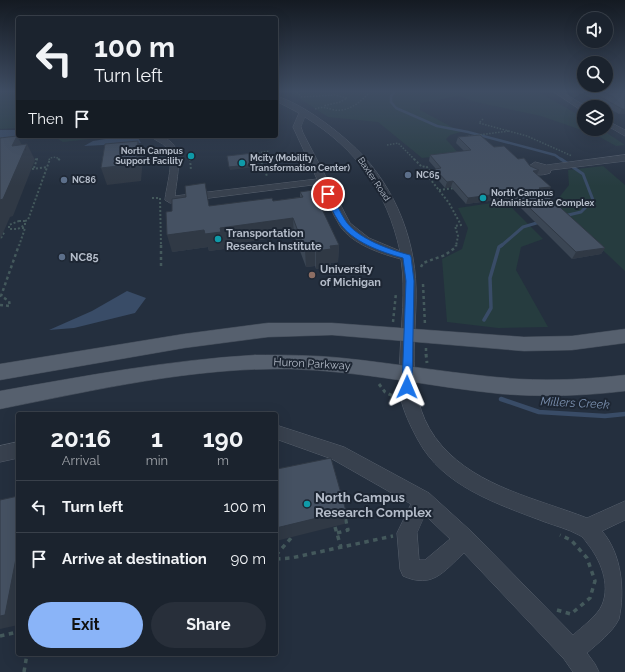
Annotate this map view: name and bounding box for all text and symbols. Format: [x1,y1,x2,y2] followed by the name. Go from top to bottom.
[577,12,613,136] map controls
[577,12,613,48] button: sound
[94,31,175,64] text: 100 m
[28,32,80,84] icon: left
[577,56,613,92] button: search
[94,65,163,86] text: Turn left
[577,100,613,136] button: layers
[71,108,93,130] icon: arrive
[28,110,63,128] text: Then
[115,146,184,166] place label: North Campus Support Facility
[186,151,196,161] marker: North Campus Support Facility
[250,153,350,173] place label: Mcity (Mobility Transformation Center)
[356,155,392,203] street label: Baxter Road
[237,158,247,168] marker: Mcity (Mobility Transformation Center)
[403,170,413,180] marker: NC65
[416,170,440,180] place label: NC65
[59,175,69,185] marker: NC86
[72,175,96,185] place label: NC86
[311,177,345,211] pin
[317,183,339,205] icon: arrive
[491,188,594,208] place label: North Campus Administrative Complex
[478,193,488,203] marker: North Campus Administrative Complex
[226,227,322,253] place label: Transportation Research Institute
[213,234,223,244] marker: Transportation Research Institute
[70,251,99,264] place label: NC85
[57,252,67,262] marker: NC85
[320,263,381,289] place label: University of Michigan
[307,270,317,280] marker: University of Michigan
[273,355,351,373] street label: Huron Parkway
[386,366,428,408] position arrow
[540,394,610,412] water label: Millers Creek
[51,424,111,453] text: 20:16
[151,424,163,453] text: 1
[203,424,243,453] text: 190
[62,453,100,468] text: Arrival
[146,453,168,468] text: min
[217,453,229,468] text: m
[315,490,432,520] place label: North Campus Research Complex
[28,496,50,518] icon: left
[62,498,123,516] text: Turn left
[224,498,266,516] text: 100 m
[302,499,312,509] marker: North Campus Research Complex
[28,548,50,570] icon: arrive
[62,550,207,568] text: Arrive at destination
[230,550,266,568] text: 90 m
[28,602,143,648] button: Exit
[151,602,266,648] button: Share

